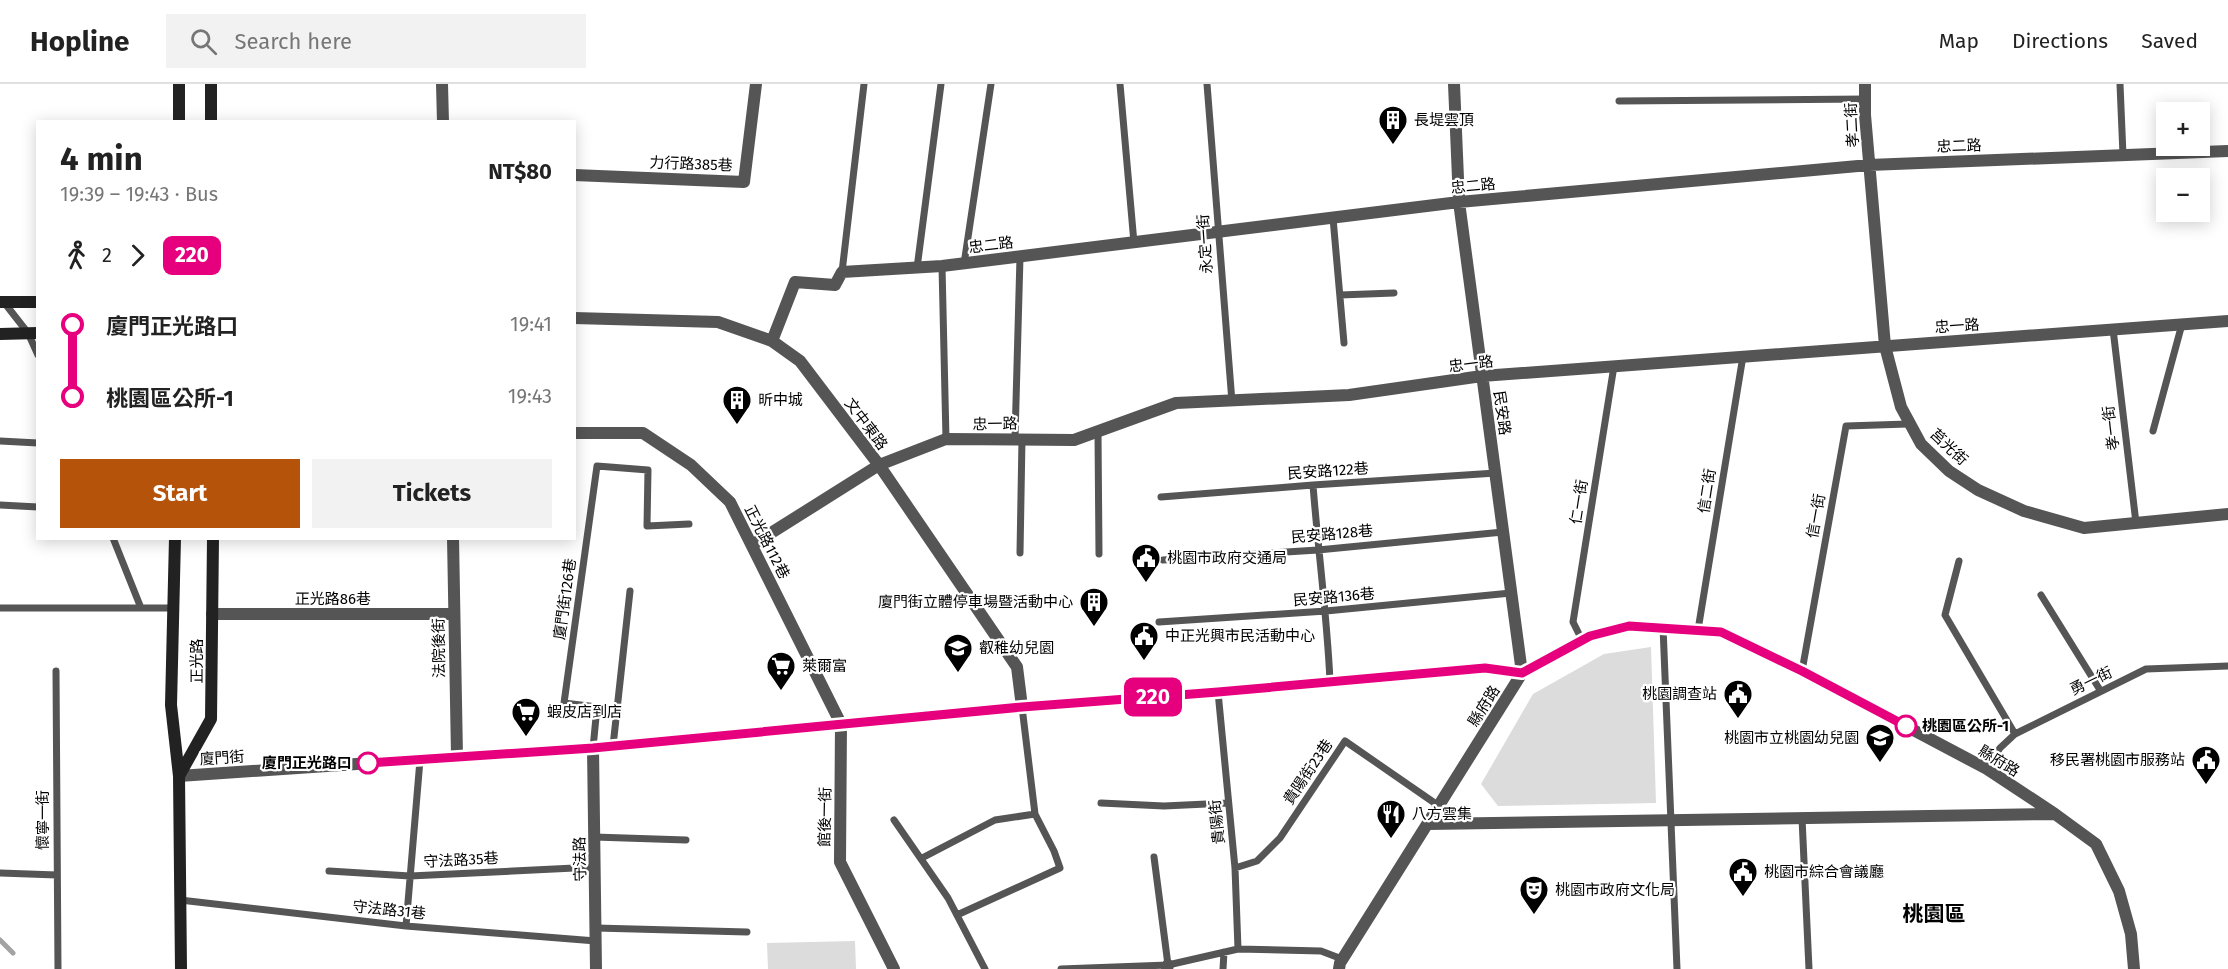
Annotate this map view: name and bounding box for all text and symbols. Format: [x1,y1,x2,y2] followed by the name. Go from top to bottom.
[166,14,586,68] search box
[30,25,130,58] text: Hopline
[187,25,220,58] icon: search
[235,28,352,55] text: Search here
[1939,28,1979,54] text: Map
[2012,28,2108,54] text: Directions
[2141,28,2198,54] text: Saved
[1842,102,1862,148] street label: 孝二街
[2156,102,2210,222] map controls
[2156,102,2210,156] button: +
[1377,104,1409,146] building icon: 長堤雲頂
[1414,111,1474,129] place label: 長堤雲頂
[1936,136,1982,156] street label: 忠二路
[60,139,143,179] text: 4 min
[649,154,733,174] street label: 力行路385巷
[488,158,552,185] text: NT$80
[2156,168,2210,222] button: −
[1450,175,1496,197] street label: 忠二路
[60,182,218,206] text: 19:39 – 19:43 · Bus
[1194,213,1216,275] street label: 永定一街
[968,233,1014,257] street label: 忠二路
[60,239,93,272] icon: walk
[121,239,154,272] icon: forward
[175,242,209,268] text: 220
[102,243,112,267] text: 2
[510,312,552,336] text: 19:41
[106,313,238,340] text: 廈門正光路口
[1934,315,1980,337] street label: 忠一路
[1448,352,1494,376] street label: 忠一路
[508,384,552,408] text: 19:43
[721,384,753,426] building icon: 昕中城
[106,385,234,412] text: 桃園區公所-1
[1490,389,1514,437] street label: 民安路
[758,391,803,409] place label: 昕中城
[841,395,891,453] street label: 文中東路
[2099,405,2123,451] street label: 孝一街
[972,415,1018,433] street label: 忠一路
[1926,425,1972,469] street label: 莒光街
[60,459,300,528] button: Start
[312,459,552,528] button: Tickets
[1287,459,1369,483] street label: 民安路122巷
[1695,467,1719,515] street label: 信二街
[1567,478,1591,526] street label: 仁一街
[1803,492,1829,540] street label: 信一街
[741,502,793,582] street label: 正光路112巷
[1290,521,1374,547] street label: 民安路128巷
[1130,542,1162,584] public building icon: 桃園市政府交通局
[1167,549,1287,567] place label: 桃園市政府交通局
[550,557,580,641] street label: 廈門街126巷
[1292,584,1376,610] street label: 民安路136巷
[1078,586,1110,628] building icon: 廈門街立體停車場暨活動中心
[295,590,371,608] street label: 正光路86巷
[878,593,1073,611] place label: 廈門街立體停車場暨活動中心
[429,618,449,678] street label: 法院後街
[1128,620,1160,662] public building icon: 中正光興市民活動中心
[1165,627,1315,645] place label: 中正光興市民活動中心
[942,632,974,674] school or university icon: 叡稚幼兒園
[188,638,206,684] street label: 正光路
[979,639,1054,657] place label: 叡稚幼兒園
[765,650,797,692] supermarket icon: 萊爾富
[802,657,847,675] place label: 萊爾富
[2067,663,2115,699] street label: 勇一街
[1118,678,1188,716] line badge: 220
[1722,678,1754,720] public building icon: 桃園調查站
[1464,682,1504,730] street label: 縣府路
[1136,684,1170,710] text: 220
[1642,685,1717,703] place label: 桃園調查站
[510,696,542,738] supermarket icon: 蝦皮店到店
[547,703,622,721] place label: 蝦皮店到店
[1895,715,1917,737] marker: 桃園區公所-1
[1922,717,2009,735] place label: 桃園區公所-1
[1864,722,1896,764] school or university icon: 桃園市立桃園幼兒園
[1724,729,1859,747] place label: 桃園市立桃園幼兒園
[1280,736,1336,808] street label: 貴陽街23巷
[1975,742,2023,780] street label: 縣府路
[2190,744,2222,786] public building icon: 移民署桃園市服務站
[199,747,245,769] street label: 廈門街
[2050,751,2185,769] place label: 移民署桃園市服務站
[357,752,379,774] marker: 廈門正光路口
[262,754,352,772] place label: 廈門正光路口
[815,787,835,847] street label: 館後一街
[34,790,52,850] street label: 懷寧一街
[1375,798,1407,840] restaurant icon: 八方雲集
[1206,799,1228,845] street label: 貴陽街
[1412,805,1472,823] place label: 八方雲集
[571,836,589,882] street label: 守法路
[423,849,499,871] street label: 守法路35巷
[1727,856,1759,898] public building icon: 桃園市綜合會議廳
[1764,863,1884,881] place label: 桃園市綜合會議廳
[1518,874,1550,916] theatre icon: 桃園市政府文化局
[1555,881,1675,899] place label: 桃園市政府文化局
[351,897,427,923] street label: 守法路31巷
[1903,901,1966,927] district label: 桃園區

